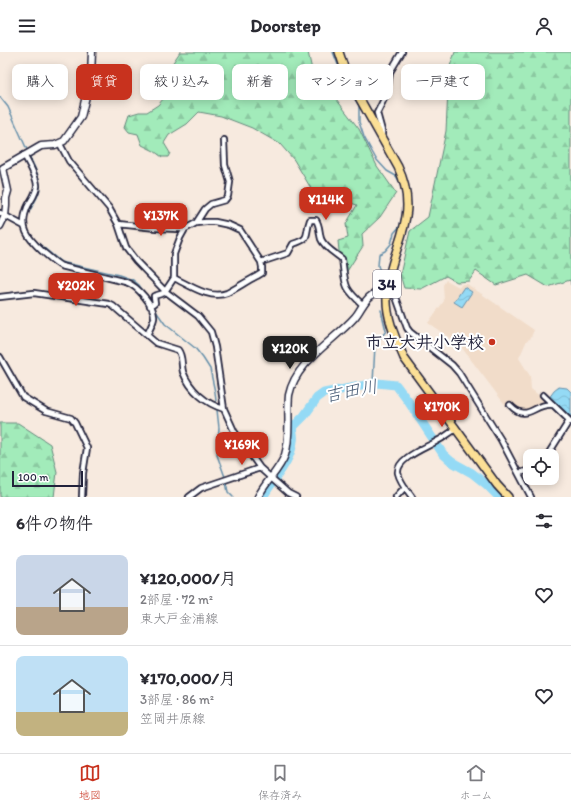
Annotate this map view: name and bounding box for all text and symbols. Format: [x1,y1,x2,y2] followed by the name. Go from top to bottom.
[16,15,38,37] icon: menu
[250,15,321,37] text: Doorstep
[533,15,555,37] icon: person
[12,64,68,100] chip: 購入
[76,64,132,100] chip: 賃貸
[140,64,224,100] chip: 絞り込み
[232,64,288,100] chip: 新着
[296,64,393,100] chip: マンション
[401,64,485,100] chip: 一戸建て
[298,187,354,221] pin: ¥114K
[308,192,344,207] text: ¥114K
[133,203,189,237] pin: ¥137K
[143,208,179,223] text: ¥137K
[373,270,401,298] road number: 34
[48,273,104,307] pin: ¥202K
[57,278,95,293] text: ¥202K
[365,332,484,352] place label: 市立大井小学校
[262,336,318,370] pin: ¥120K
[487,337,497,347] marker: 市立大井小学校
[272,341,308,356] text: ¥120K
[322,375,380,407] water label: 吉田川
[414,394,470,428] pin: ¥170K
[424,399,460,414] text: ¥170K
[214,432,270,466] pin: ¥169K
[224,437,260,452] text: ¥169K
[523,449,559,485] map controls
[523,449,559,485] button: locate
[12,469,83,488] scale bar
[18,471,48,484] text: 100 m
[533,510,555,532] icon: filters
[16,513,93,533] text: 6件の物件
[140,568,236,588] text: ¥120,000/月
[48,571,96,619] icon: home
[533,584,555,606] icon: heart
[140,592,213,607] text: 2部屋 · 72 m²
[140,611,218,626] text: 東大戸金浦線
[140,668,236,688] text: ¥170,000/月
[48,672,96,720] icon: home
[533,685,555,707] icon: heart
[140,692,214,707] text: 3部屋 · 86 m²
[140,711,205,726] text: 笠岡井原線
[79,762,101,802] tab: 地図
[258,762,302,802] tab: 保存済み
[460,762,492,802] tab: ホーム

